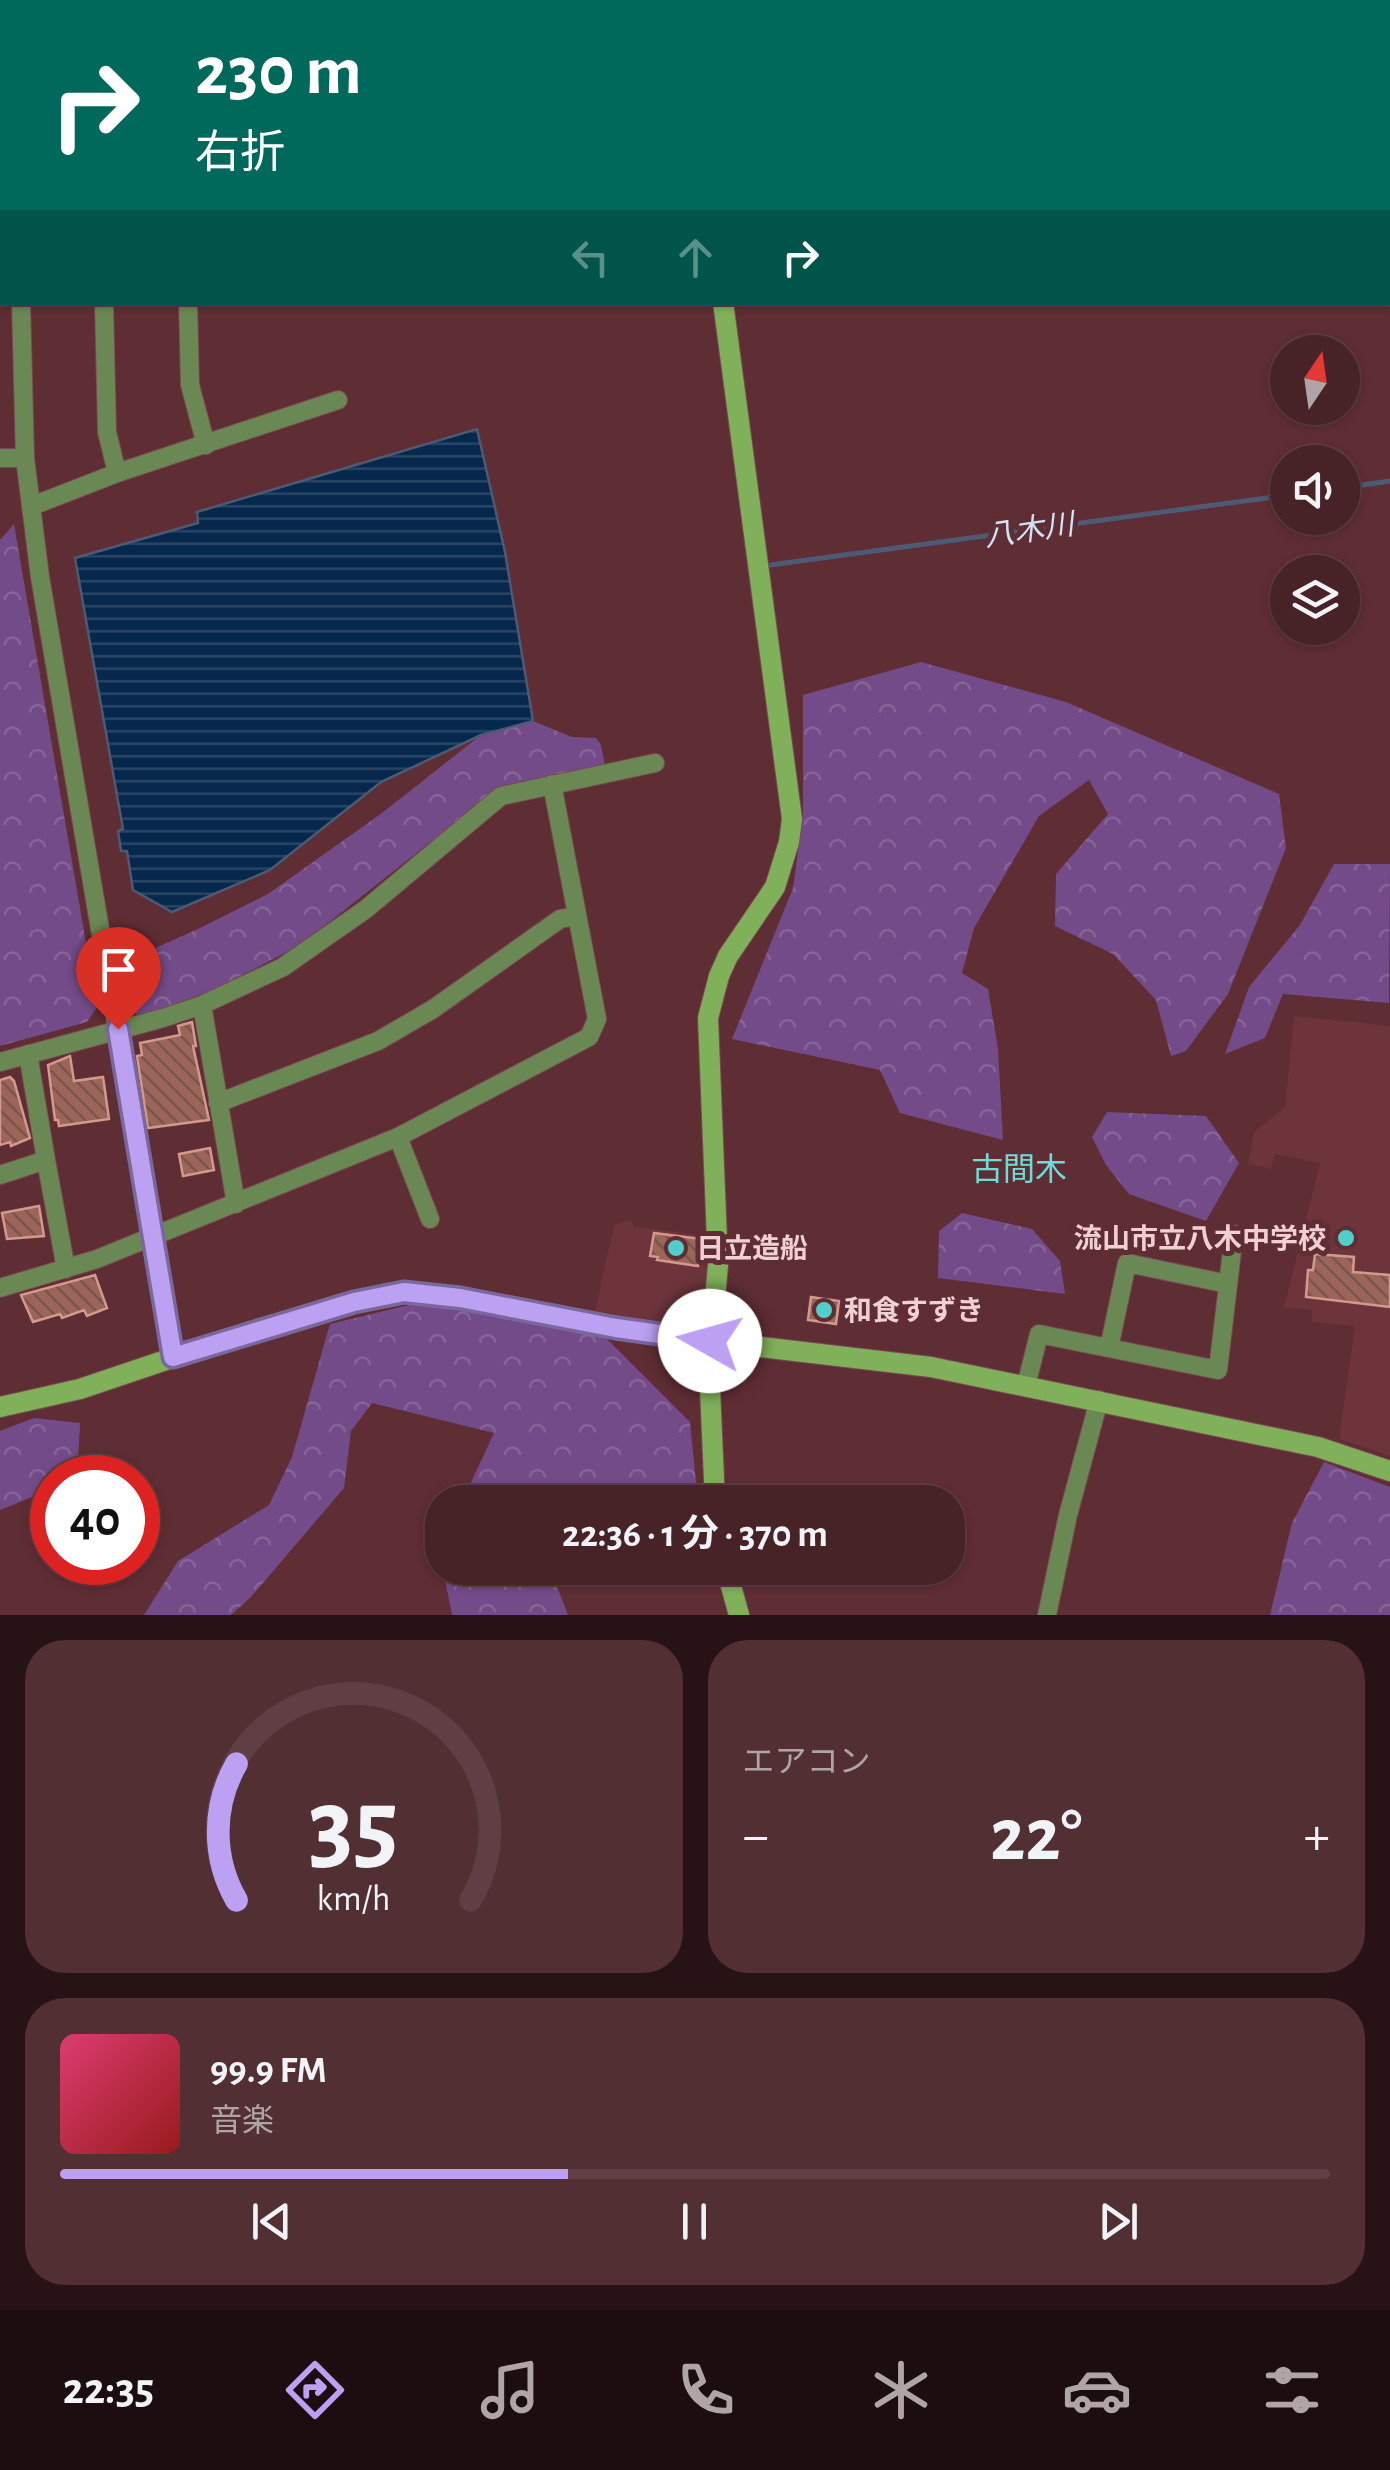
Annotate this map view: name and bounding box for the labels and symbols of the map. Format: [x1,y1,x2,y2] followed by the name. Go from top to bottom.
[1270,335,1360,425] north arrow
[982,507,1079,552] water label: 八木川
[76,927,161,1030] pin
[971,1153,1067,1186] district label: 古間木
[1074,1224,1326,1254] place label: 流山市立八木中学校
[1335,1227,1357,1249] marker: 流山市立八木中学校
[696,1234,808,1264] place label: 日立造船
[665,1237,687,1259] marker: 日立造船
[658,1289,762,1393] position arrow
[844,1296,984,1326] place label: 和食すずき
[813,1299,835,1321] marker: 和食すずき
[30,1455,160,1585] speed limit sign: 40

